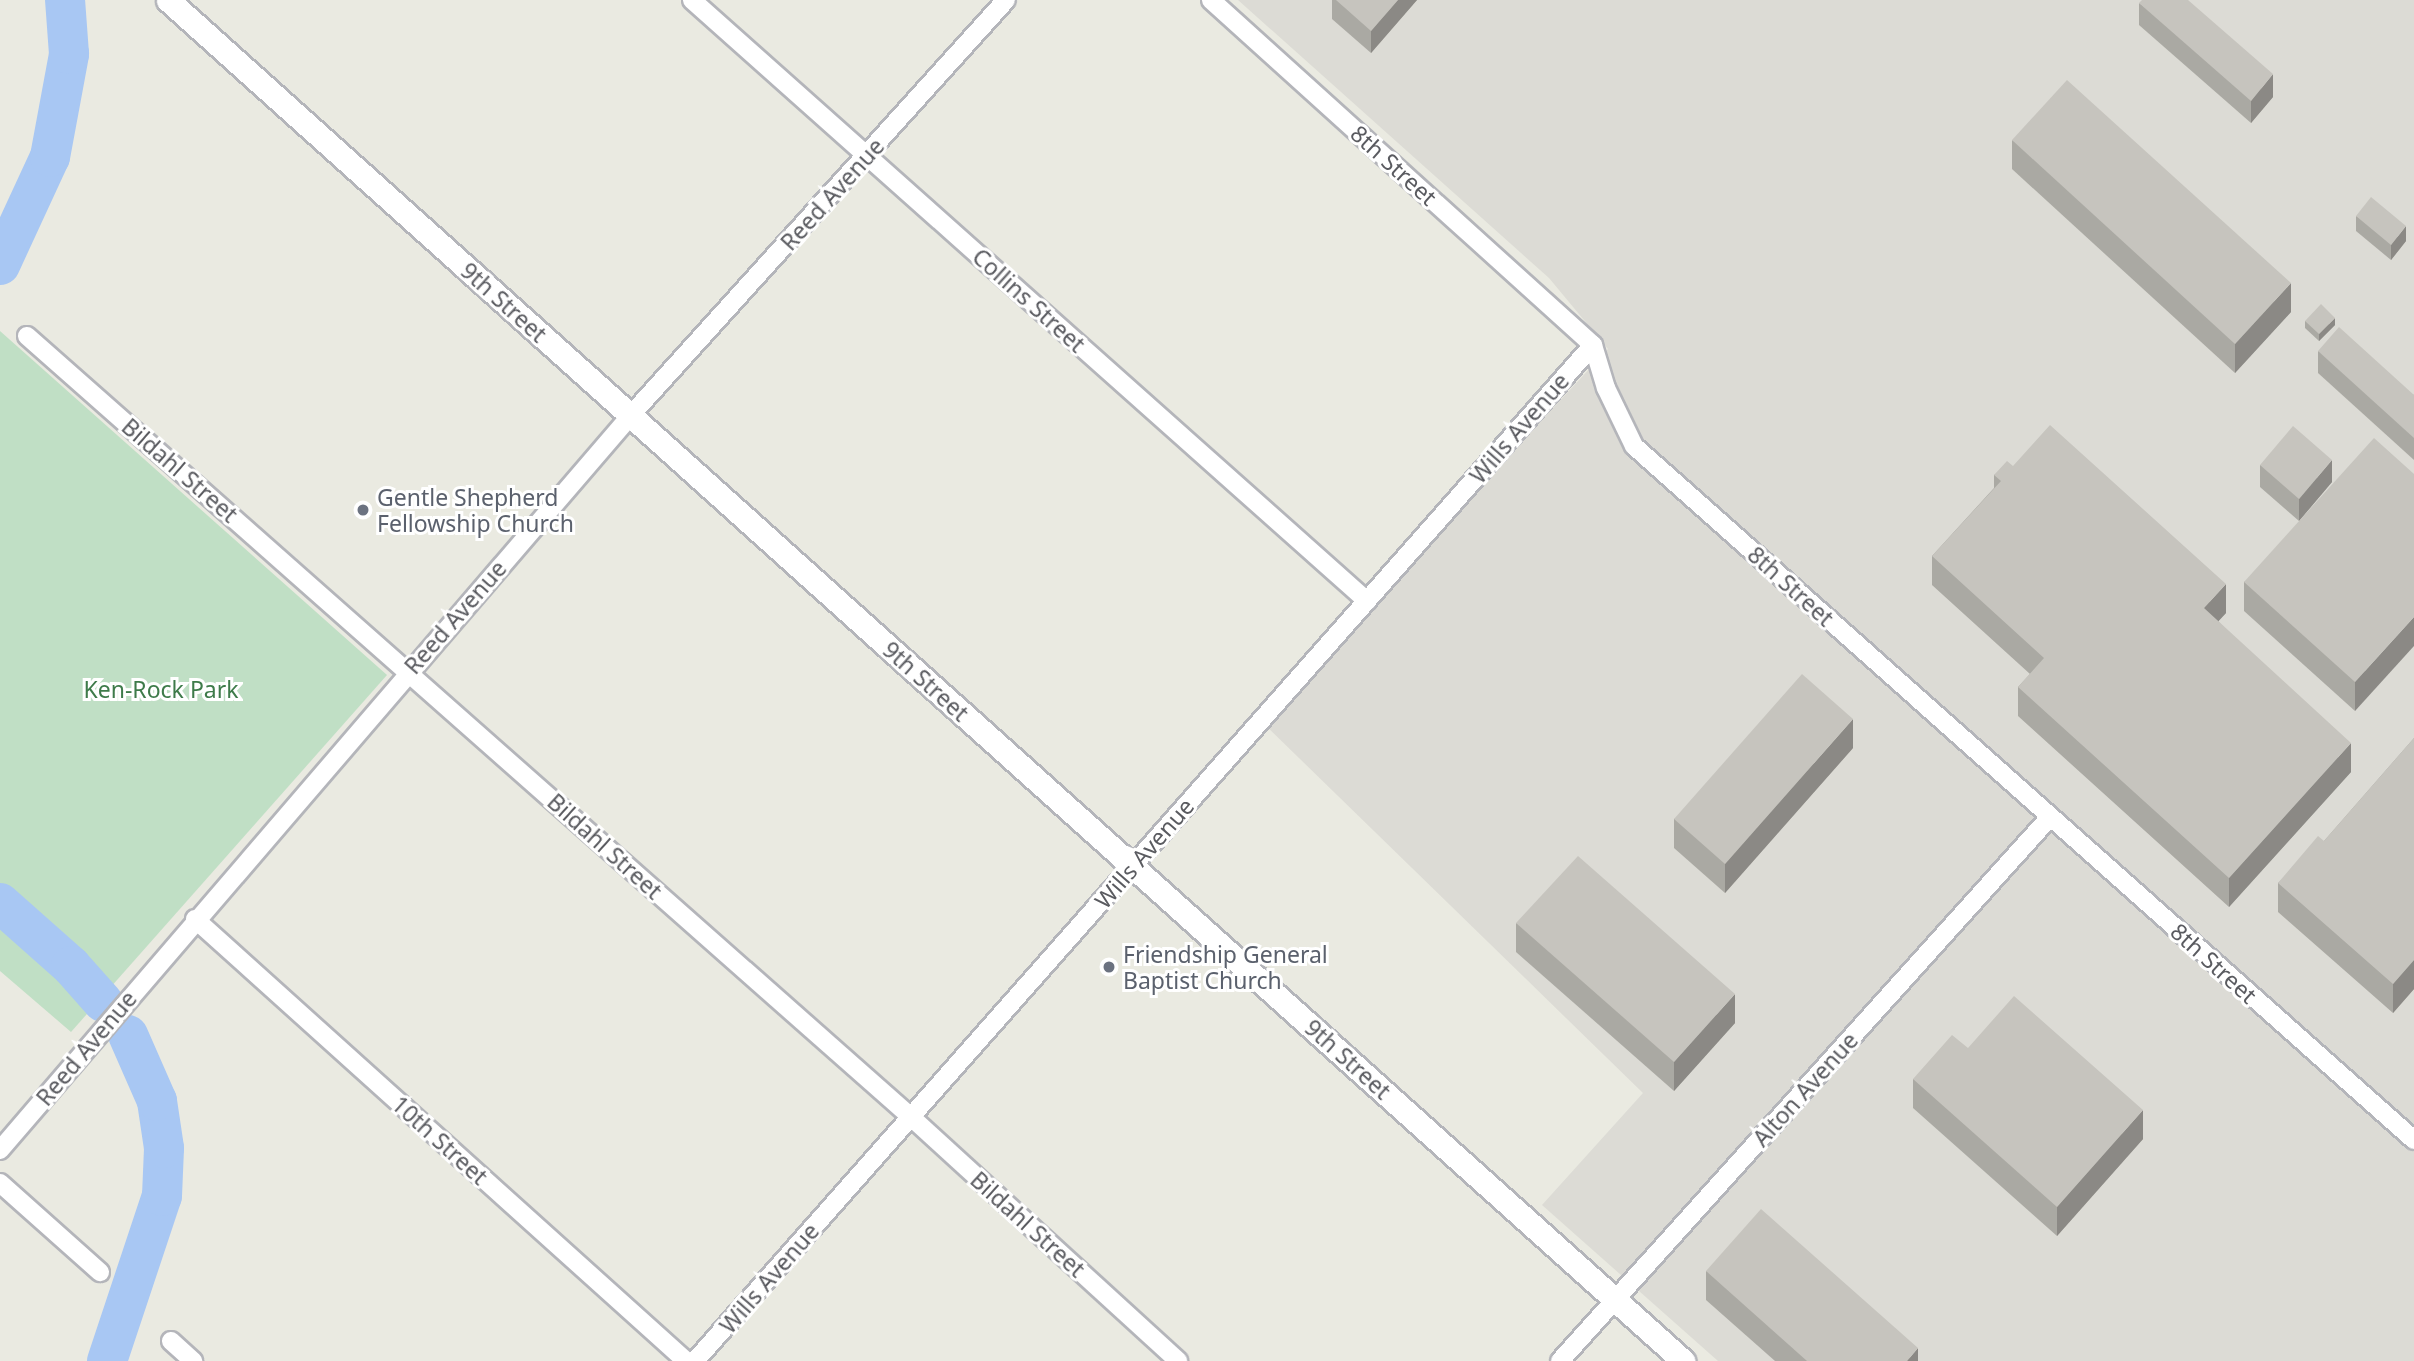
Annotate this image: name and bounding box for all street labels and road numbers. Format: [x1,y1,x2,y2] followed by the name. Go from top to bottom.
[1345,119,1443,211] street label: 8th Street
[775,132,889,256] street label: Reed Avenue
[967,242,1091,358] street label: Collins Street
[455,256,553,348] street label: 9th Street
[1464,367,1574,489] street label: Wills Avenue
[117,412,243,528] street label: Bildahl Street
[1742,540,1840,632] street label: 8th Street
[398,555,512,679] street label: Reed Avenue
[877,635,975,727] street label: 9th Street
[542,787,668,905] street label: Bildahl Street
[1089,792,1199,914] street label: Wills Avenue
[2165,917,2263,1009] street label: 8th Street
[30,985,142,1111] street label: Reed Avenue
[1299,1013,1397,1105] street label: 9th Street
[1747,1026,1863,1152] street label: Alton Avenue
[387,1090,493,1190] street label: 10th Street
[965,1165,1091,1283] street label: Bildahl Street
[714,1217,824,1339] street label: Wills Avenue

